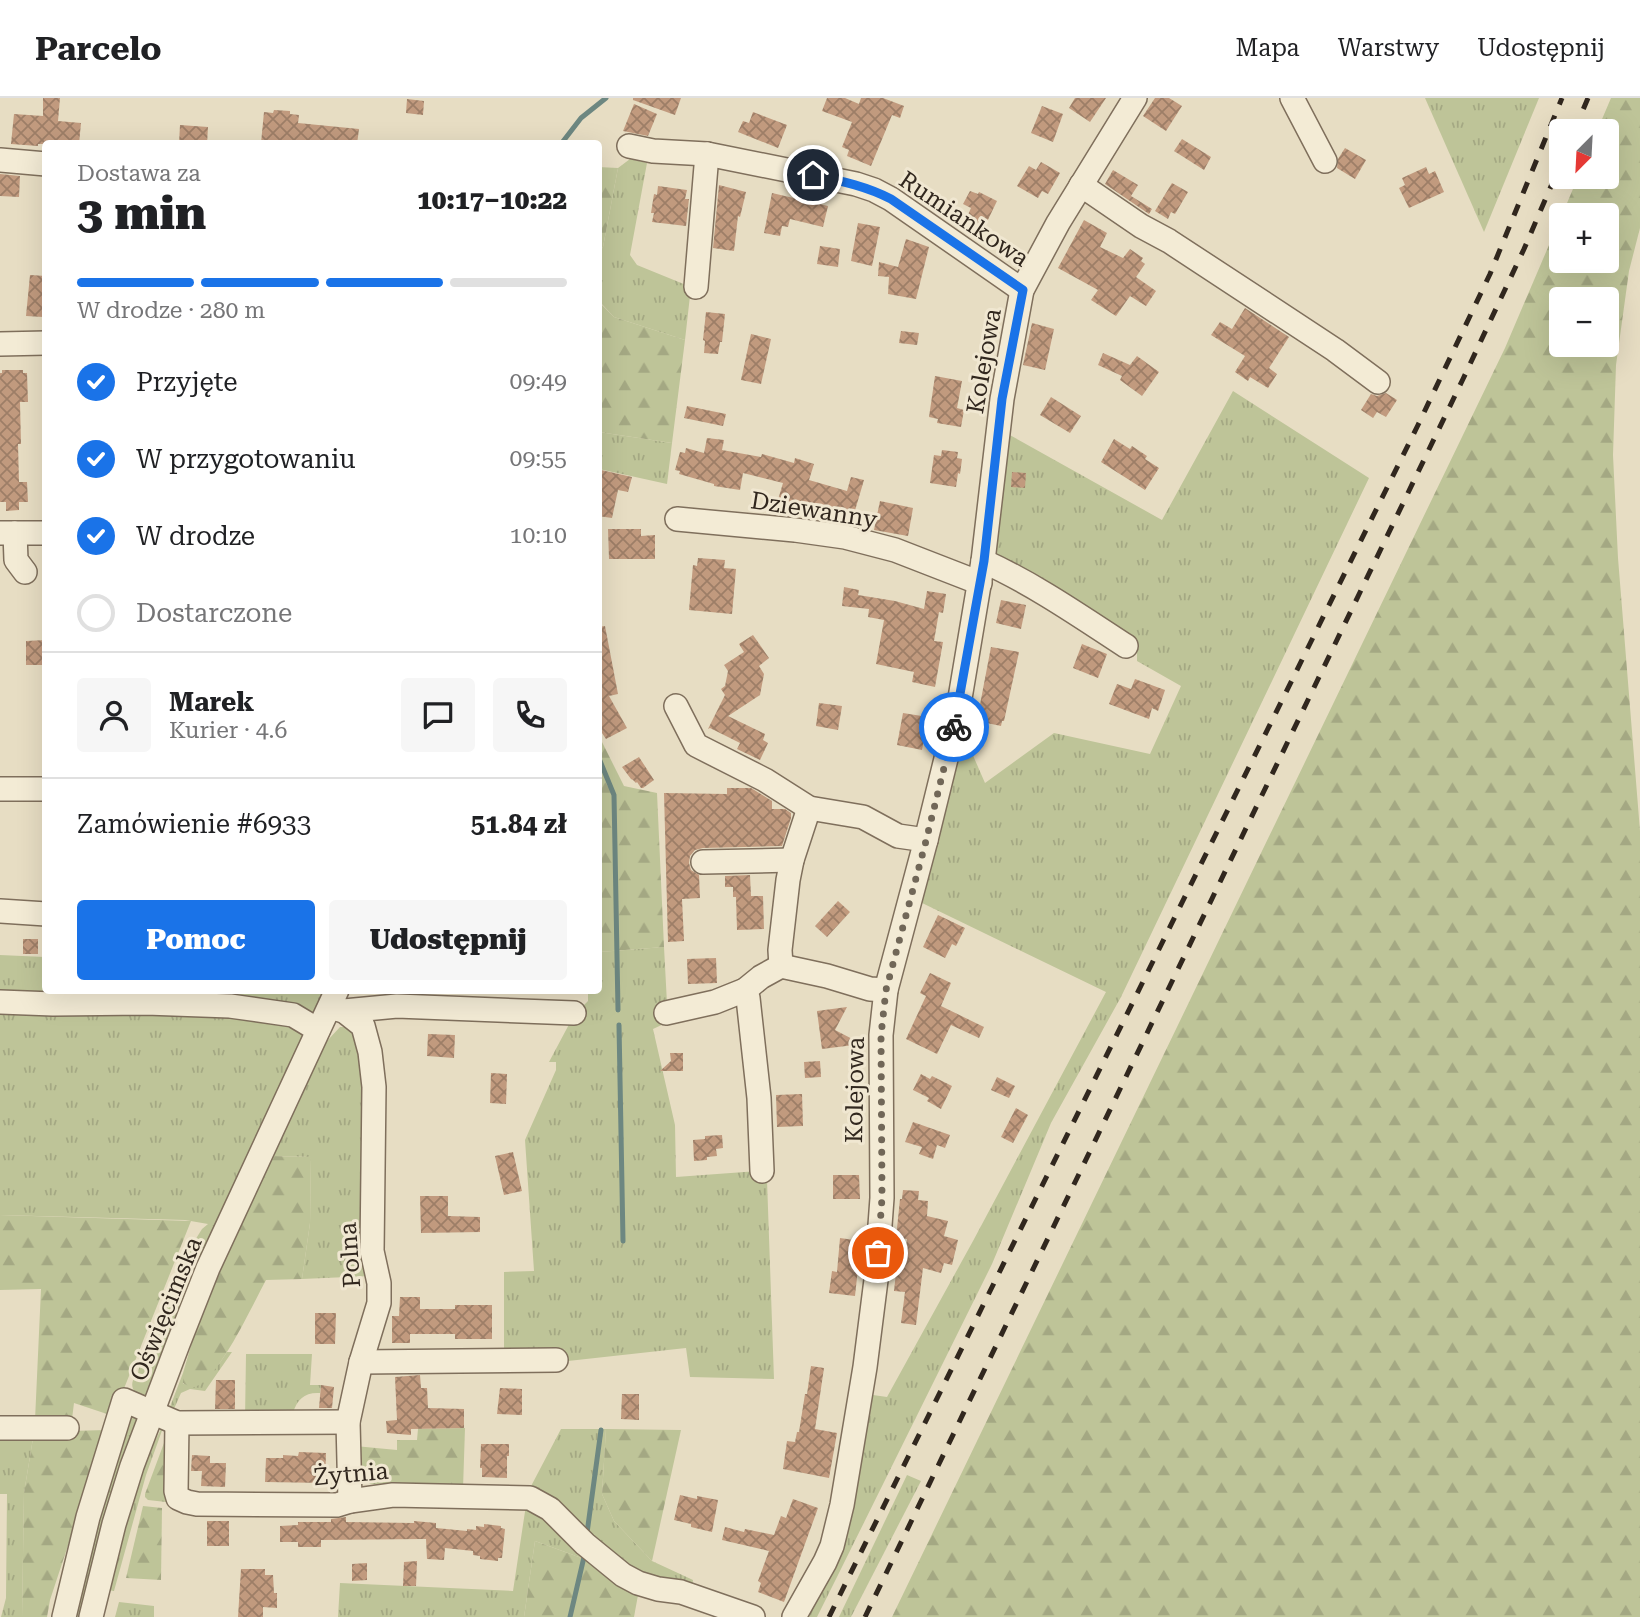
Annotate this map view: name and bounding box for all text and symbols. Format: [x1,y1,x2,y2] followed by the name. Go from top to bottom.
[35,29,162,68] text: Parcelo
[1236,34,1300,62] text: Mapa
[1338,34,1439,62] text: Warstwy
[1477,34,1605,62] text: Udostępnij
[1549,119,1619,189] north arrow
[1549,119,1619,357] map controls
[783,145,843,205] pin
[794,156,832,194] icon: home
[77,160,201,187] text: Dostawa za
[894,165,1034,273] street label: Rumiankowa
[417,185,567,215] text: 10:17–10:22
[77,186,206,240] text: 3 min
[1549,203,1619,273] button: +
[1549,287,1619,357] button: −
[77,297,265,324] text: W drodze · 280 m
[961,306,1007,416] street label: Kolejowa
[77,363,115,401] icon: check
[136,367,238,397] text: Przyjęte
[510,368,567,395] text: 09:49
[77,440,115,478] icon: check
[136,444,356,474] text: W przygotowaniu
[510,445,567,472] text: 09:55
[749,486,880,534] street label: Dziewanny
[77,517,115,555] icon: check
[136,521,255,551] text: W drodze
[510,522,567,549] text: 10:10
[136,598,292,628] text: Dostarczone
[77,678,151,752] button: person
[401,678,475,752] button: chat
[493,678,567,752] button: phone
[169,687,254,717] text: Marek
[919,692,989,762] courier
[935,708,973,746] icon: bike
[169,717,287,744] text: Kurier · 4.6
[77,809,311,839] text: Zamówienie #6933
[471,809,567,839] text: 51.84 zł
[77,900,315,980] button: Pomoc
[329,900,567,980] button: Udostępnij
[840,1037,870,1143] street label: Kolejowa
[334,1221,366,1289] street label: Polna
[848,1223,908,1283] pin
[124,1233,208,1385] street label: Oświęcimska
[859,1234,897,1272] icon: bag
[312,1456,390,1491] street label: Żytnia

